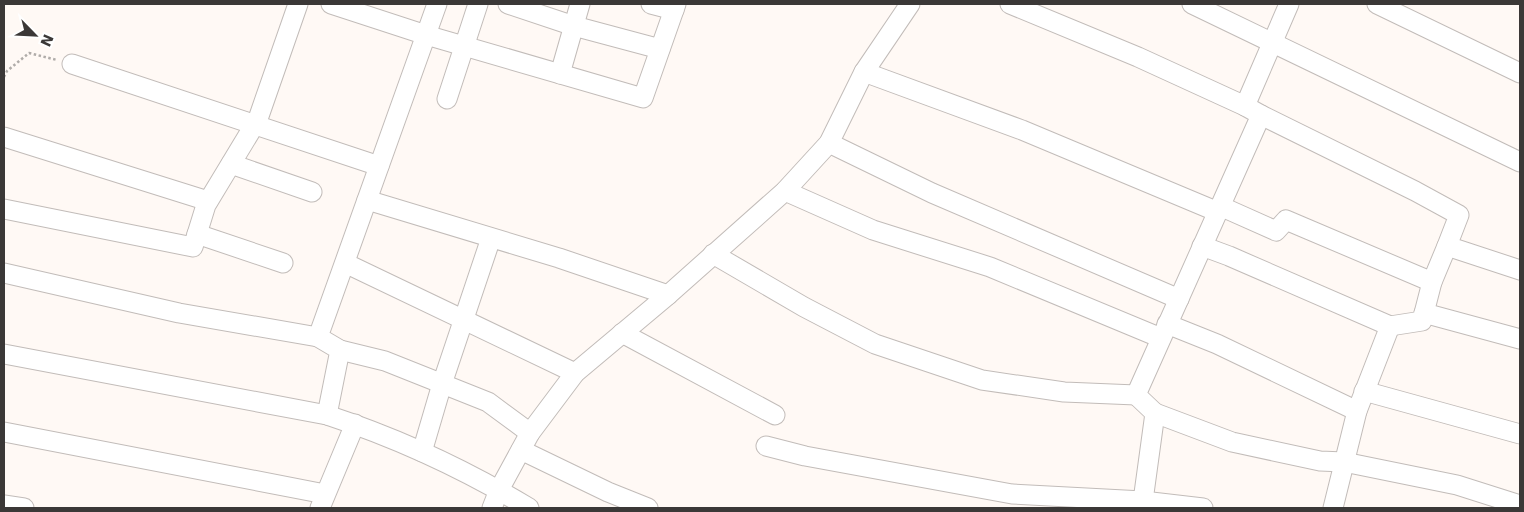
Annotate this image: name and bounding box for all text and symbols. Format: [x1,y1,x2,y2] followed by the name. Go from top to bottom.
[10,10,60,60] north arrow
[37,32,57,49] text: N

